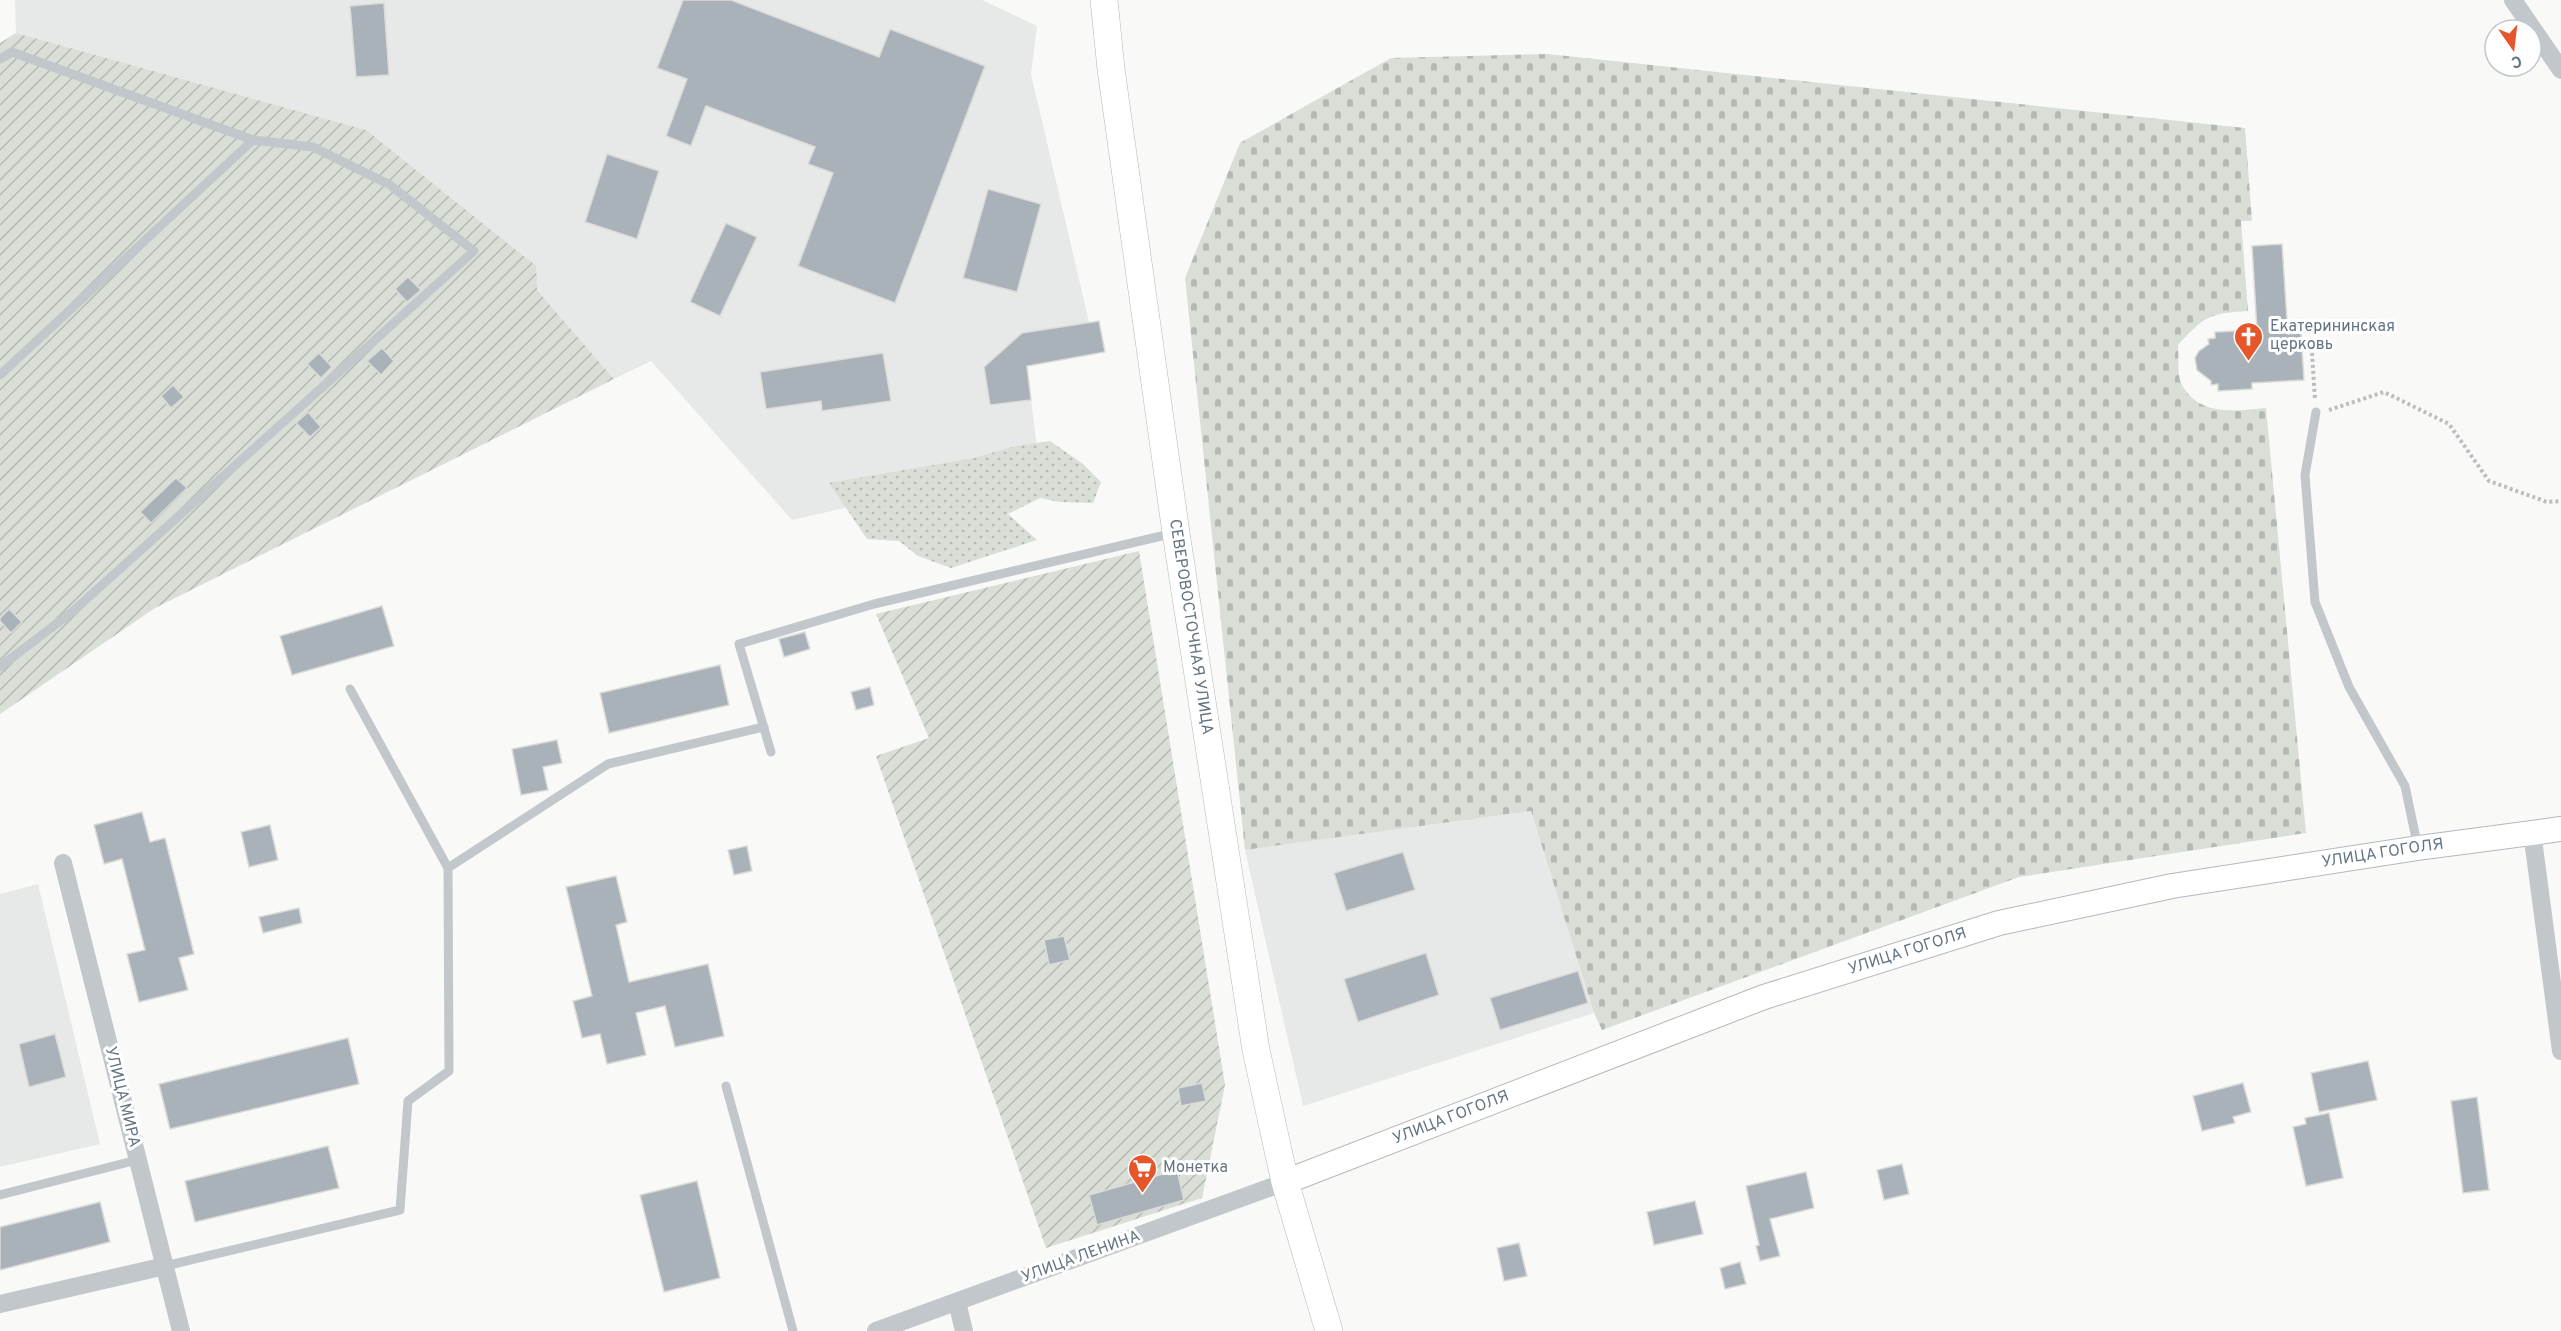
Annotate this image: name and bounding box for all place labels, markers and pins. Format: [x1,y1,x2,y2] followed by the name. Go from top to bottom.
[2270,317,2395,355] place label: Екатерининская церковь
[2233,320,2265,362] church icon: Екатерининская церковь
[1126,1152,1158,1194] supermarket icon: Монетка
[1163,1158,1228,1178] place label: Монетка

